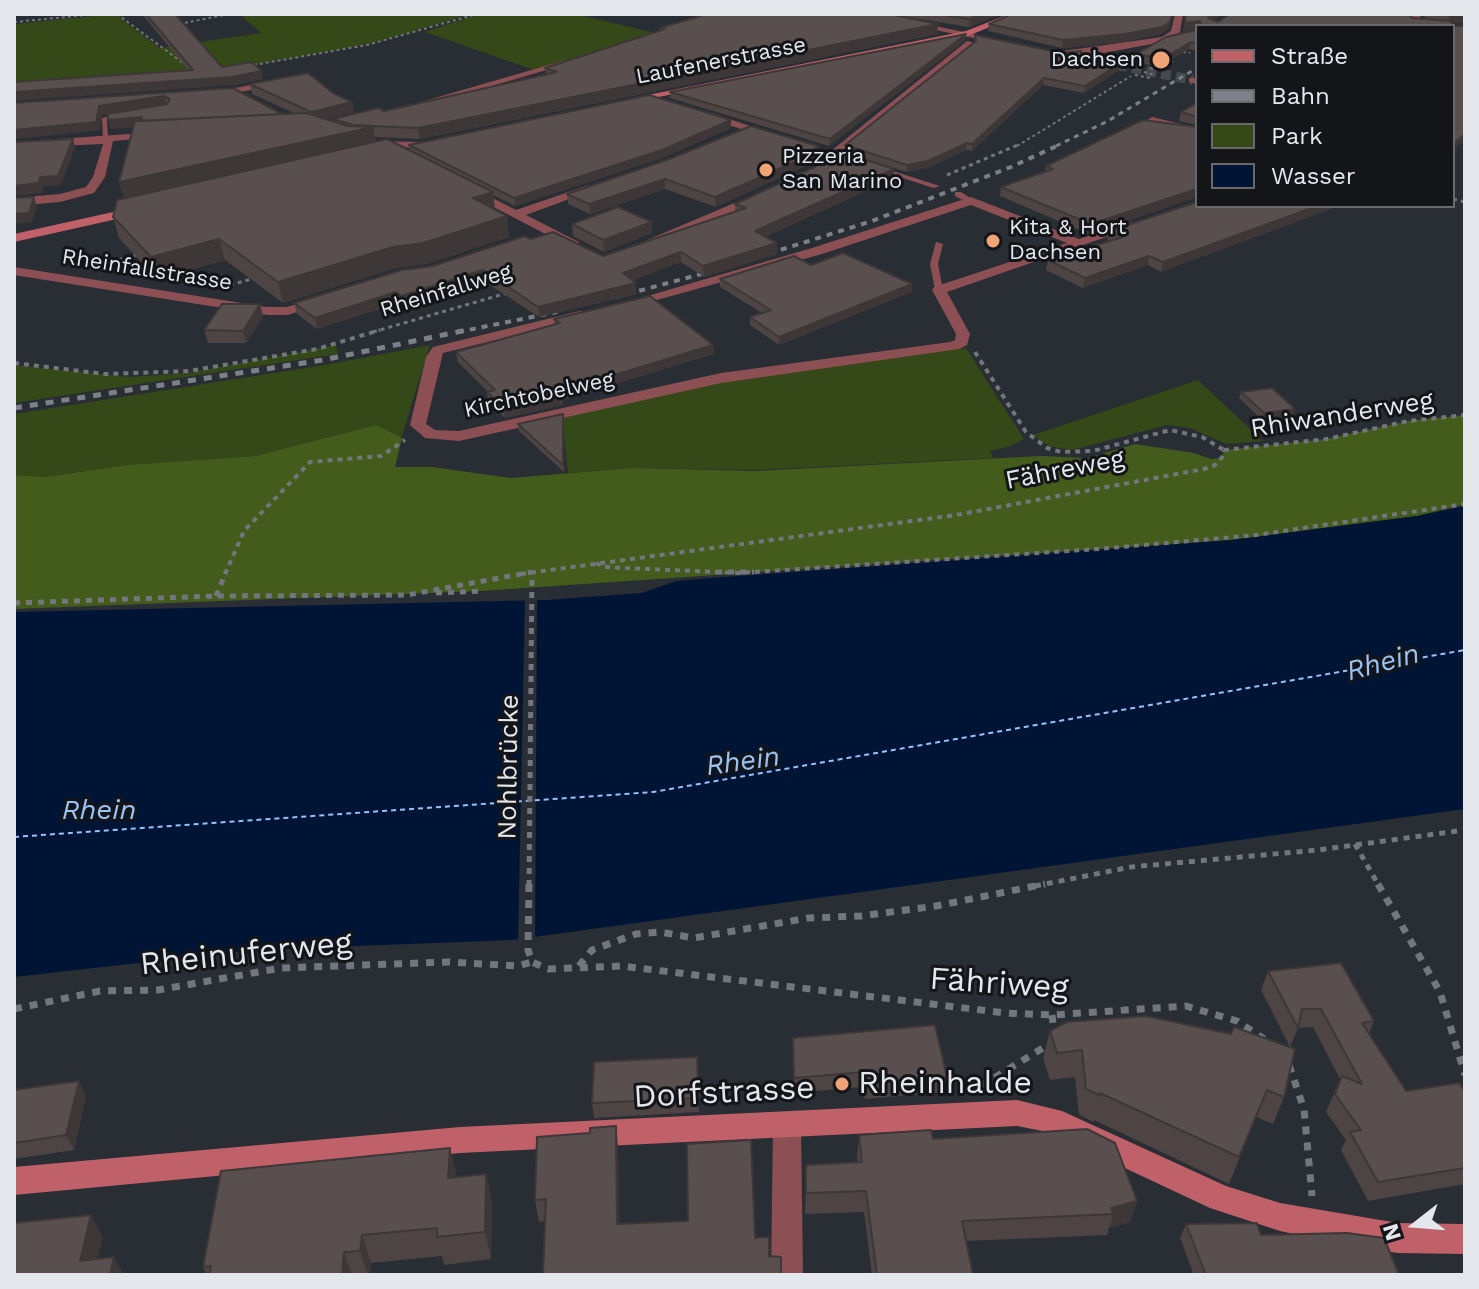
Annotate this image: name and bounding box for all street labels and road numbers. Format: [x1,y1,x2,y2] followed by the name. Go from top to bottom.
[634,32,808,90] street label: Laufenerstrasse
[60,244,234,296] street label: Rheinfallstrasse
[377,258,515,324] street label: Rheinfallweg
[462,366,616,424] street label: Kirchtobelweg
[1248,385,1436,445] street label: Rhiwanderweg
[1003,443,1127,497] street label: Fähreweg
[492,694,526,840] street label: Nohlbrücke
[138,924,354,984] street label: Rheinuferweg
[928,960,1070,1008] street label: Fähriweg
[633,1069,815,1117] street label: Dorfstrasse

